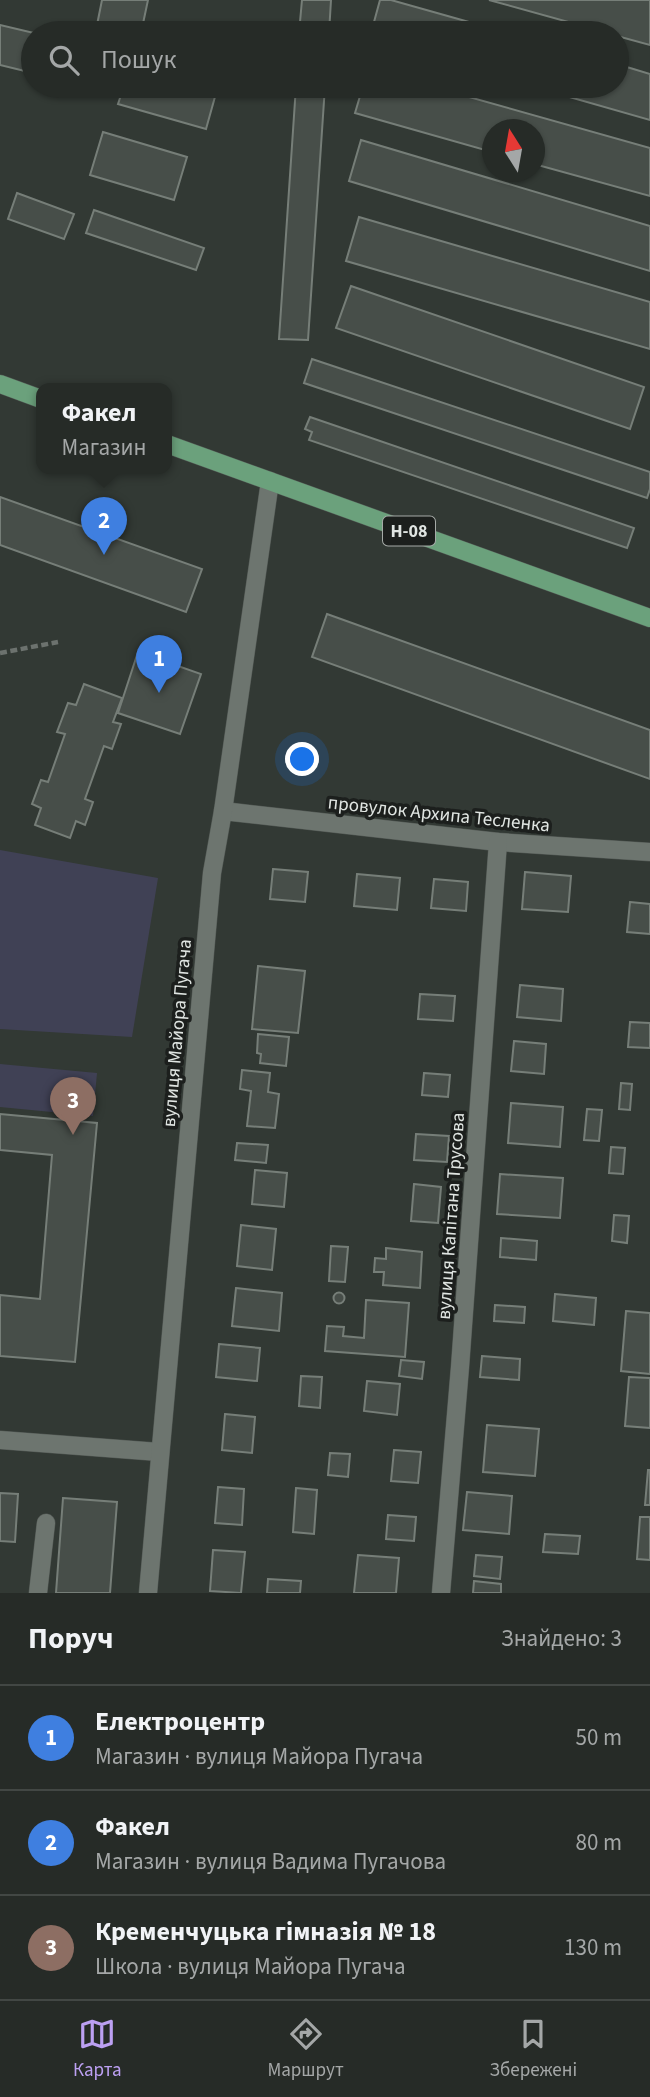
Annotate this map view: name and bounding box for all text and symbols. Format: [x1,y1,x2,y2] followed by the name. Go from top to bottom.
[21,21,629,98] search box
[45,41,83,79] icon: search
[101,41,176,78] text: Пошук
[482,119,545,182] north arrow
[36,383,172,474] popup
[62,394,136,431] text: Факел
[62,431,147,464] text: Магазин
[81,497,127,555] pin: 2
[383,516,435,546] road number: Н-08
[136,635,182,693] pin: 1
[285,742,319,776] your location
[326,789,551,840] street label: провулок Архипа Тесленка
[156,938,199,1128] street label: вулиця Майора Пугача
[50,1077,96,1135] pin: 3
[431,1112,472,1321] street label: вулиця Капітана Трусова
[28,1617,114,1660] text: Поруч
[501,1622,622,1655] text: Знайдено: 3
[95,1703,265,1740] text: Електроцентр
[45,1721,57,1754] text: 1
[575,1721,622,1754] text: 50 m
[95,1740,423,1773] text: Магазин · вулиця Майора Пугача
[95,1808,170,1845] text: Факел
[45,1826,57,1859] text: 2
[575,1826,622,1859] text: 80 m
[95,1845,446,1878] text: Магазин · вулиця Вадима Пугачова
[95,1913,436,1950] text: Кременчуцька гімназія № 18
[45,1931,57,1964] text: 3
[564,1931,622,1964] text: 130 m
[95,1950,406,1983] text: Школа · вулиця Майора Пугача
[73,2015,122,2084] tab: Карта
[267,2015,344,2084] tab: Маршрут
[489,2015,577,2084] tab: Збережені

